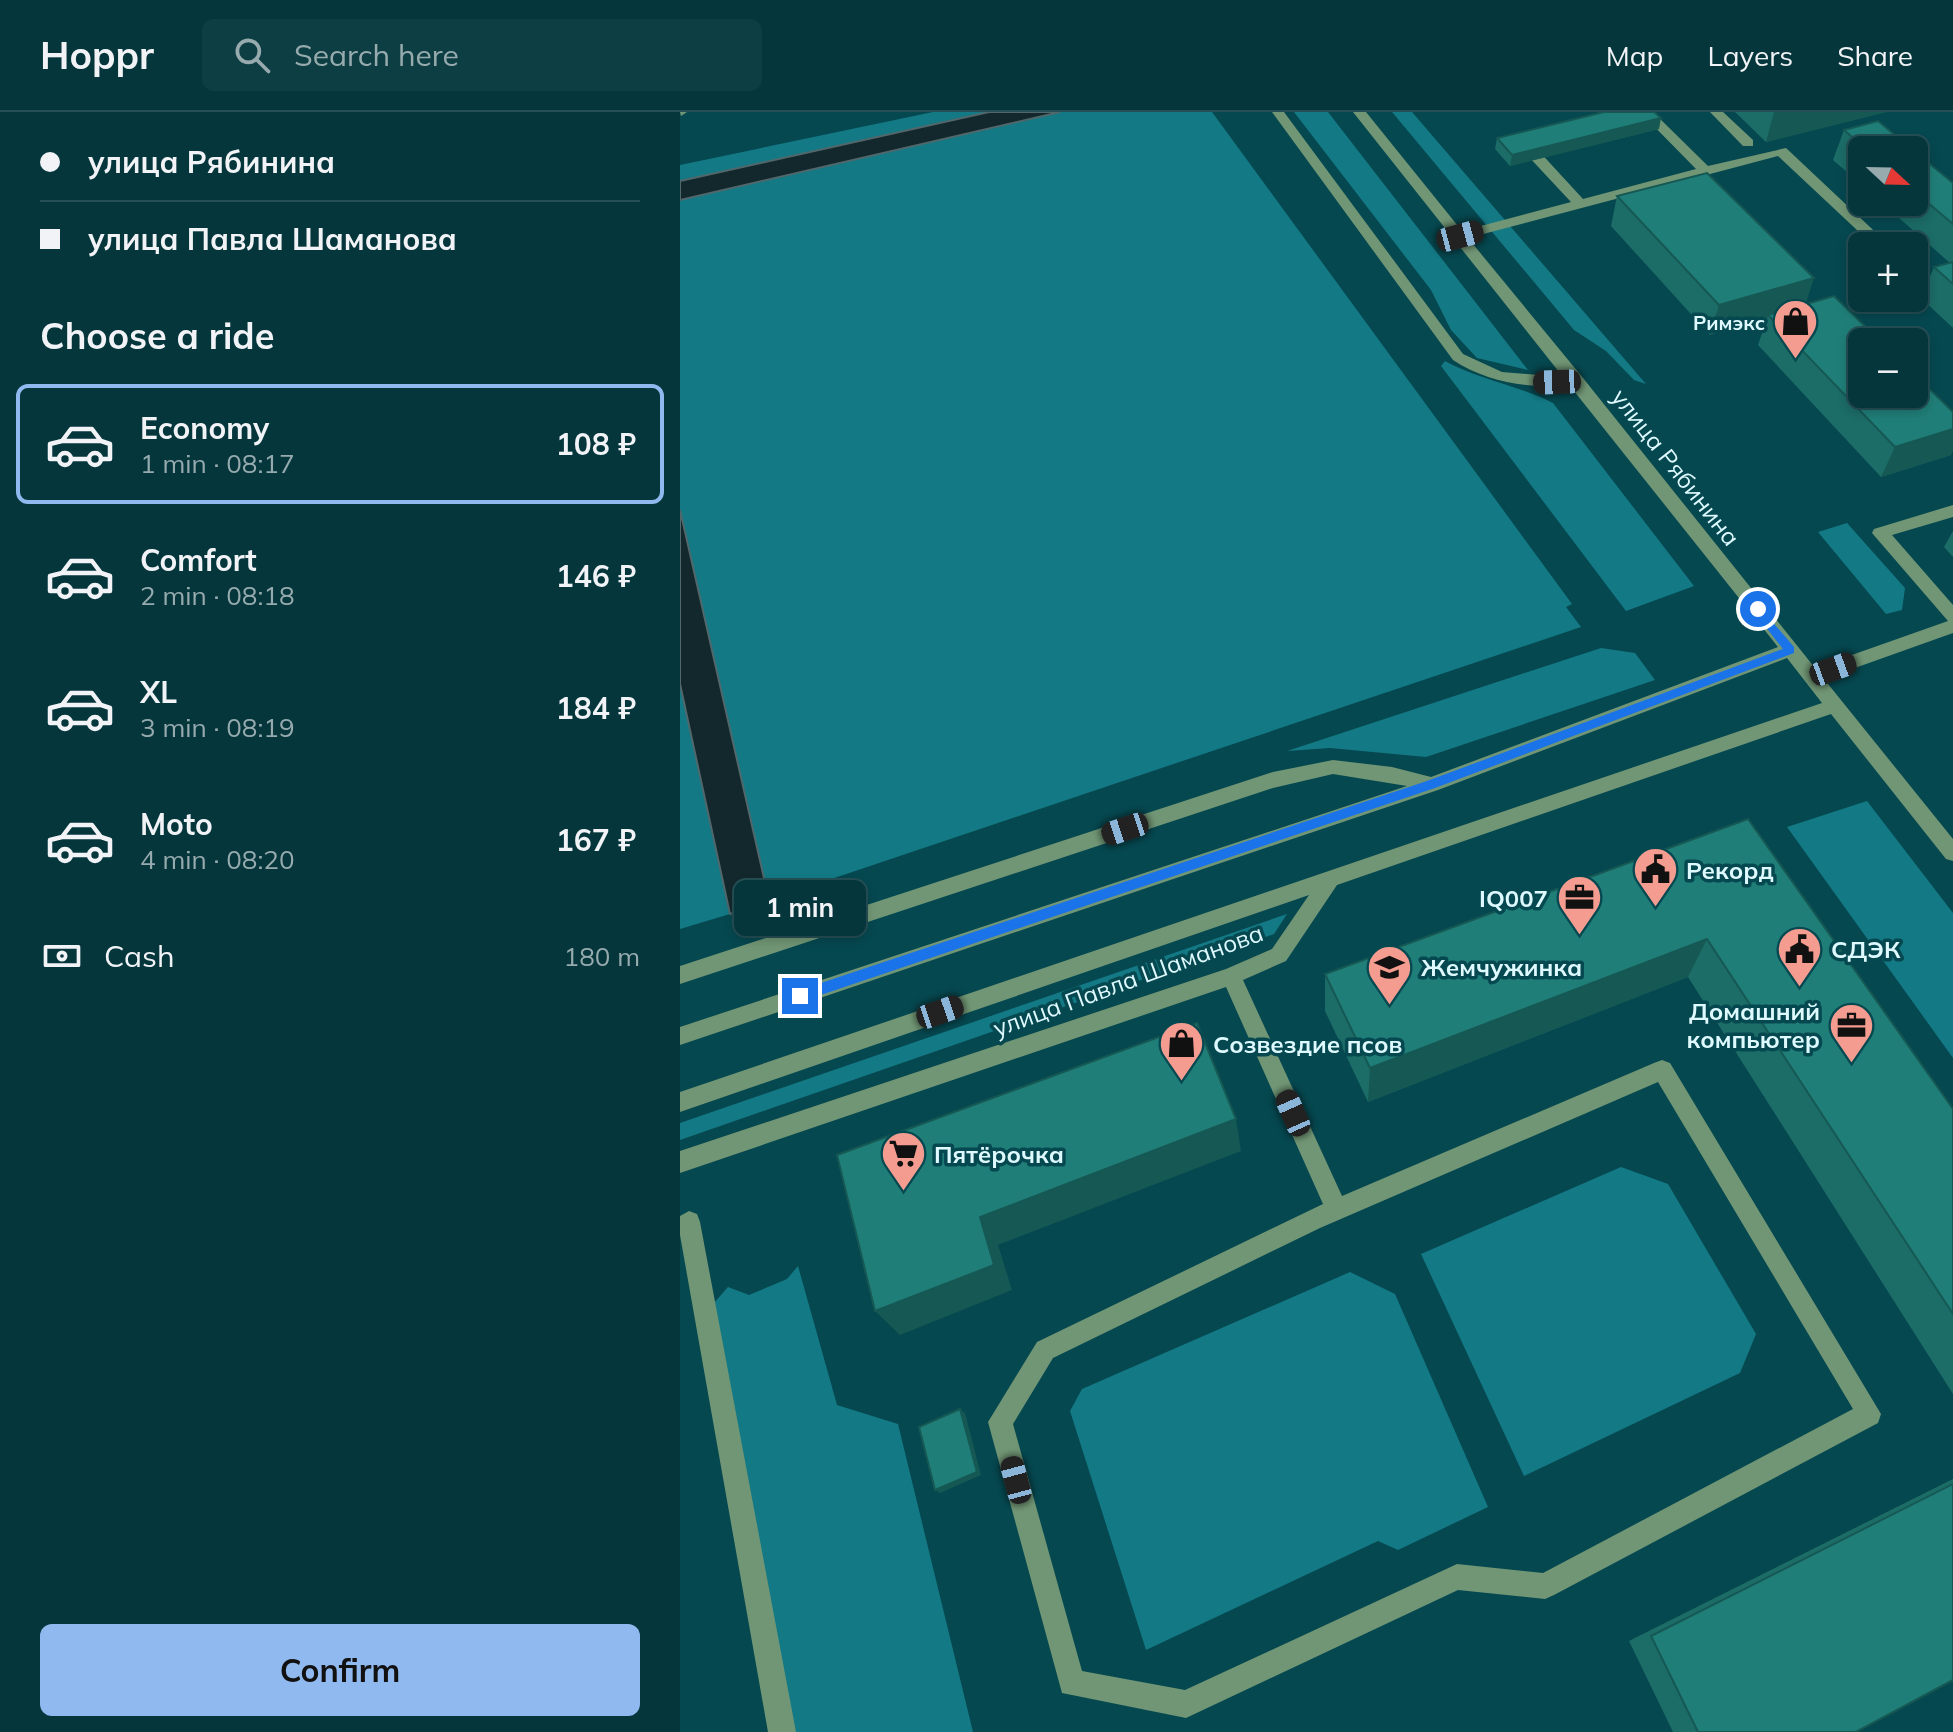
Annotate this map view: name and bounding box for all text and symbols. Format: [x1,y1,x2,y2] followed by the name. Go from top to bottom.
[202,19,762,91] search box
[40,31,154,79] text: Hoppr
[230,33,274,77] icon: search
[294,36,459,74] text: Search here
[1606,38,1663,73] text: Map
[1707,38,1793,73] text: Layers
[1837,38,1913,73] text: Share
[1848,136,1928,216] north arrow
[1848,136,1928,408] map controls
[88,143,335,181] text: улица Рябинина
[1434,218,1486,254] car
[88,220,457,258] text: улица Павла Шаманова
[1848,232,1928,312] button: +
[1772,298,1820,361] shop icon: Римэкс
[1693,310,1765,335] place label: Римэкс
[40,313,274,358] text: Choose a ride
[1848,328,1928,408] button: −
[1533,369,1581,395] car
[1605,383,1747,551] street label: улица Рябинина
[44,408,116,480] icon: car
[140,409,269,447] text: Economy
[556,425,636,463] text: 108 ₽
[140,447,295,480] text: 1 min · 08:17
[44,540,116,612] icon: car
[140,541,257,579] text: Comfort
[556,557,636,595] text: 146 ₽
[140,579,295,612] text: 2 min · 08:18
[1740,591,1776,627] route start
[1806,650,1860,688] car
[44,672,116,744] icon: car
[140,673,177,711] text: XL
[556,689,636,727] text: 184 ₽
[140,711,295,744] text: 3 min · 08:19
[44,804,116,876] icon: car
[140,805,213,843] text: Moto
[1098,810,1152,848] car
[556,821,636,859] text: 167 ₽
[140,843,295,876] text: 4 min · 08:20
[1631,846,1679,909] public building icon: Рекорд
[1686,855,1774,885] place label: Рекорд
[1555,874,1603,937] office icon: IQ007
[734,880,866,936] callout: 1 min
[1479,883,1548,913] place label: IQ007
[766,891,834,924] text: 1 min
[989,917,1267,1043] street label: улица Павла Шаманова
[1776,925,1824,988] public building icon: СДЭК
[40,934,84,978] icon: cash
[1831,934,1901,964] place label: СДЭК
[104,937,175,975] text: Cash
[564,940,640,973] text: 180 m
[1366,943,1414,1006] school or university icon: Жемчужинка
[1421,952,1582,982] place label: Жемчужинка
[782,978,818,1014] route end
[913,993,967,1031] car
[1687,996,1820,1054] place label: Домашний компьютер
[1827,1001,1875,1064] office icon: Домашний компьютер
[1158,1020,1206,1083] shop icon: Созвездие псов
[1213,1029,1402,1059] place label: Созвездие псов
[1272,1086,1314,1140] car
[879,1130,927,1193] supermarket icon: Пятёрочка
[934,1139,1064,1169] place label: Пятёрочка
[998,1454,1034,1506] car
[40,1624,640,1716] button: Confirm

